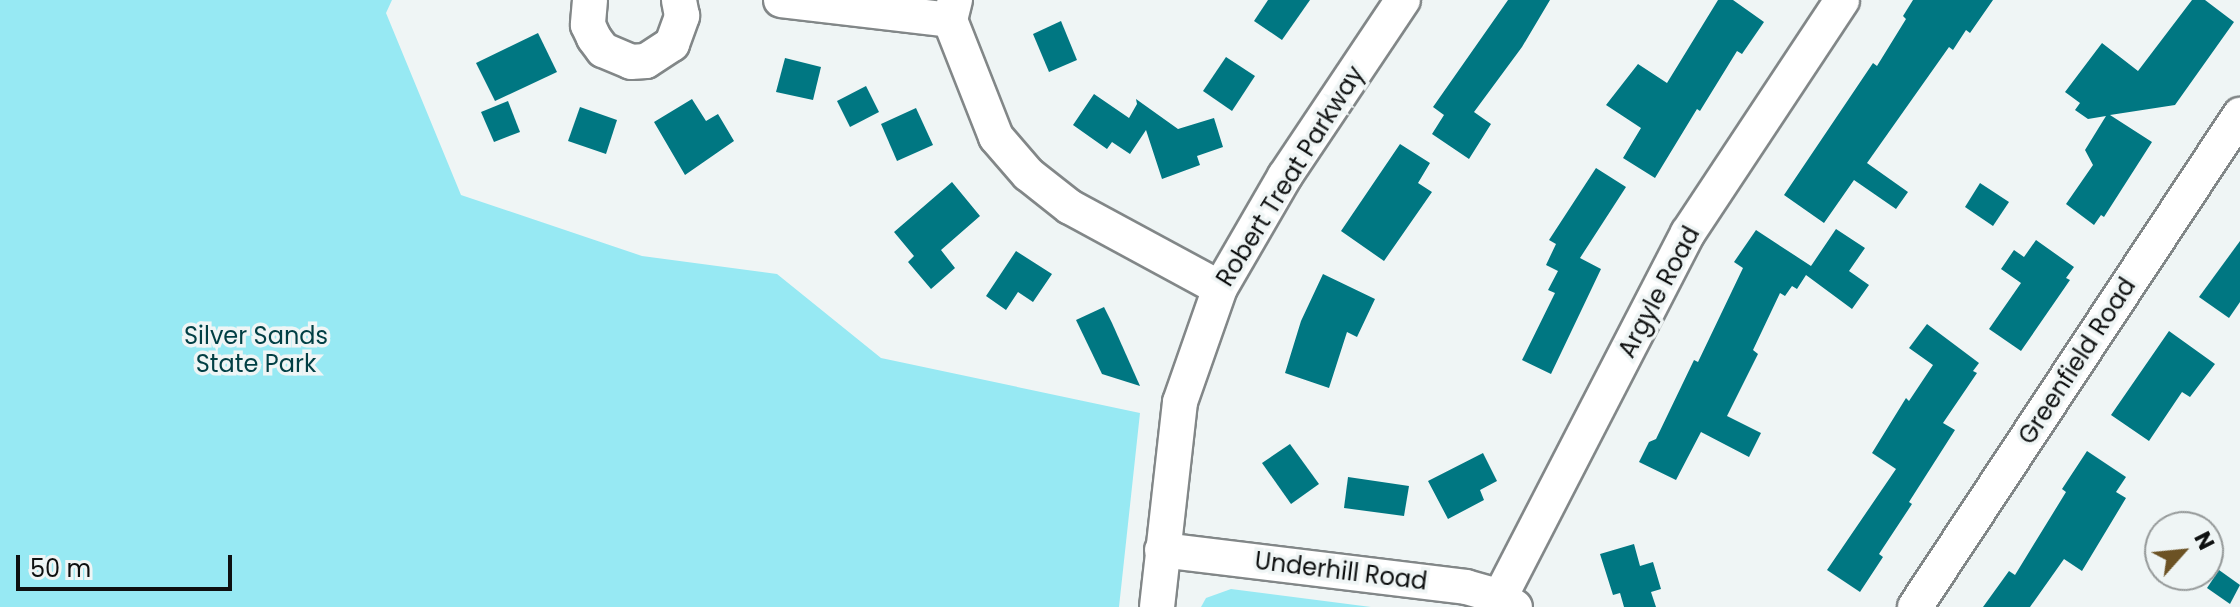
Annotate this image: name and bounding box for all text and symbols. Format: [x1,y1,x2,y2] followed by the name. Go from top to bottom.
[1210,61,1370,291] street label: Robert Treat Parkway
[1612,221,1706,363] street label: Argyle Road
[2013,272,2141,450] street label: Greenfield Road
[184,322,328,378] park label: Silver Sands State Park
[2144,511,2224,591] north arrow
[2186,526,2222,555] text: N
[20,539,236,589] scale bar
[1253,546,1429,596] street label: Underhill Road
[30,552,91,585] text: 50 m

